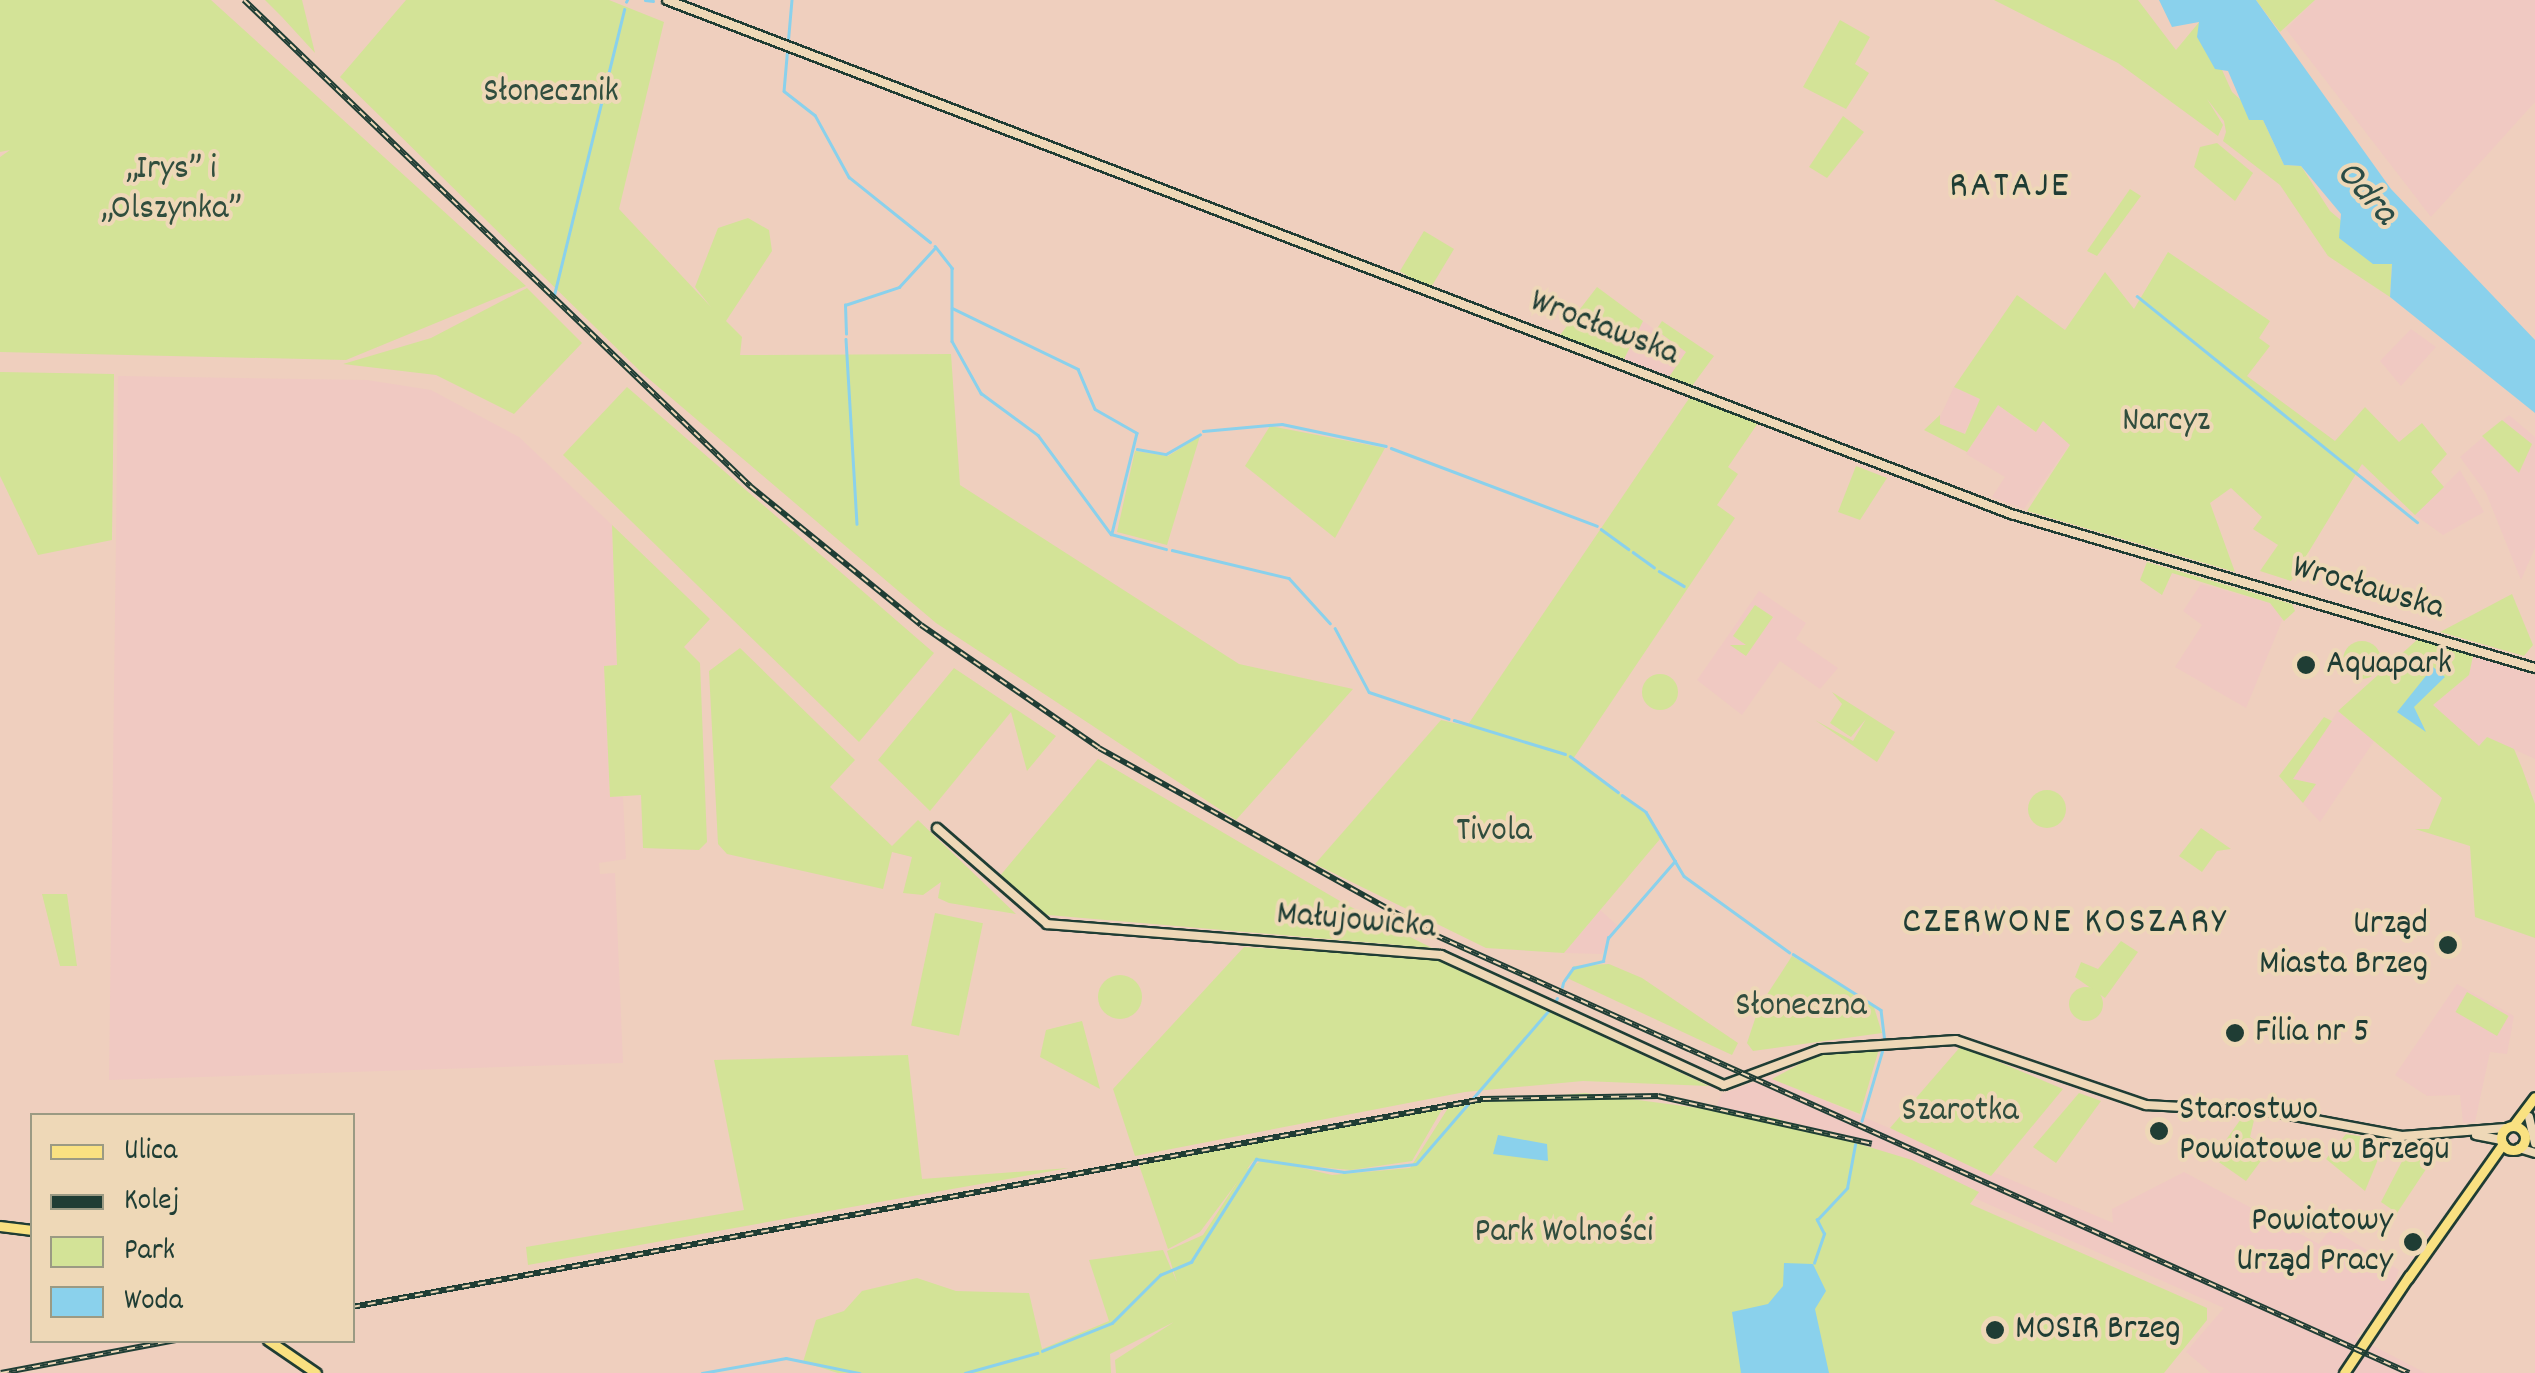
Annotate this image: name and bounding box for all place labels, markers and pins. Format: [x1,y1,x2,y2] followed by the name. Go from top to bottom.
[2326,644,2452,686] place label: Aquapark
[2295,654,2317,676] marker: Aquapark
[2259,904,2428,986] place label: Urząd Miasta Brzeg
[2437,934,2459,956] marker: Urząd Miasta Brzeg
[2255,1012,2370,1054] place label: Filia nr 5
[2224,1022,2246,1044] marker: Filia nr 5
[2179,1090,2450,1172] place label: Starostwo Powiatowe w Brzegu
[2148,1120,2170,1142] marker: Starostwo Powiatowe w Brzegu
[2236,1201,2393,1283] place label: Powiatowy Urząd Pracy
[2402,1231,2424,1253] marker: Powiatowy Urząd Pracy
[2015,1309,2181,1351] place label: MOSIR Brzeg
[1984,1319,2006,1341] marker: MOSIR Brzeg

